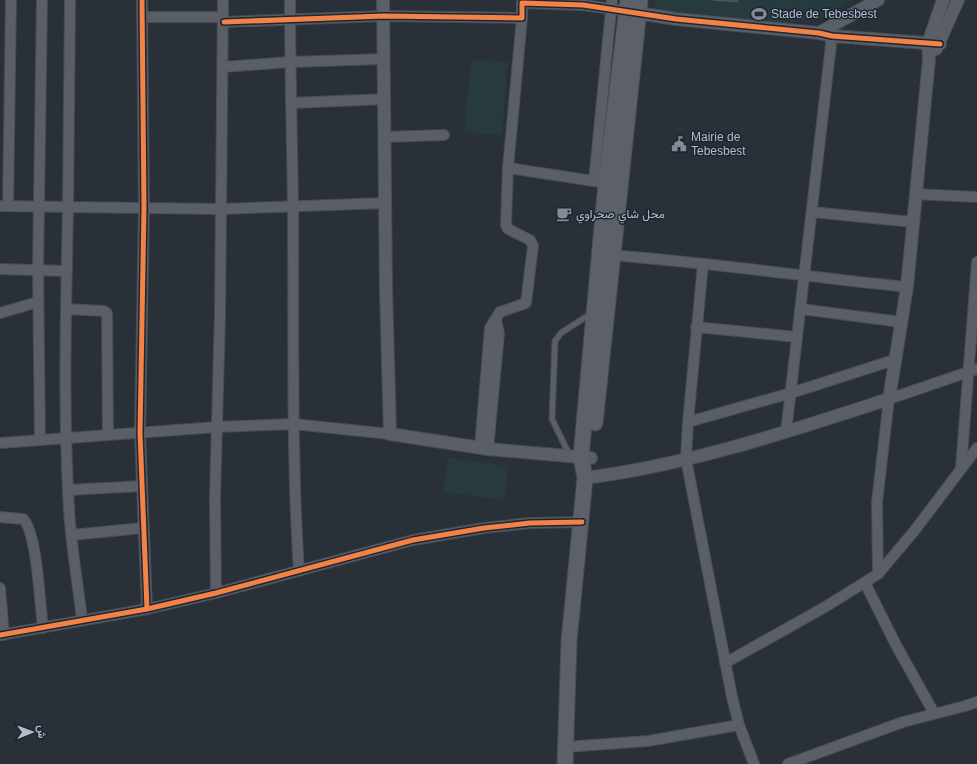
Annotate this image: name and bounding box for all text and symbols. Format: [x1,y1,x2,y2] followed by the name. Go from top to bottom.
[750,5,768,23] sports icon: Stade de Tebesbest
[771,7,878,21] place label: Stade de Tebesbest
[691,130,746,158] place label: Mairie de Tebesbest
[670,135,688,153] public building icon: Mairie de Tebesbest
[555,205,573,223] cafe icon: محل شاي صحراوي
[576,207,665,224] place label: محل شاي صحراوي
[12,712,52,752] north arrow
[35,725,48,739] text: ش

